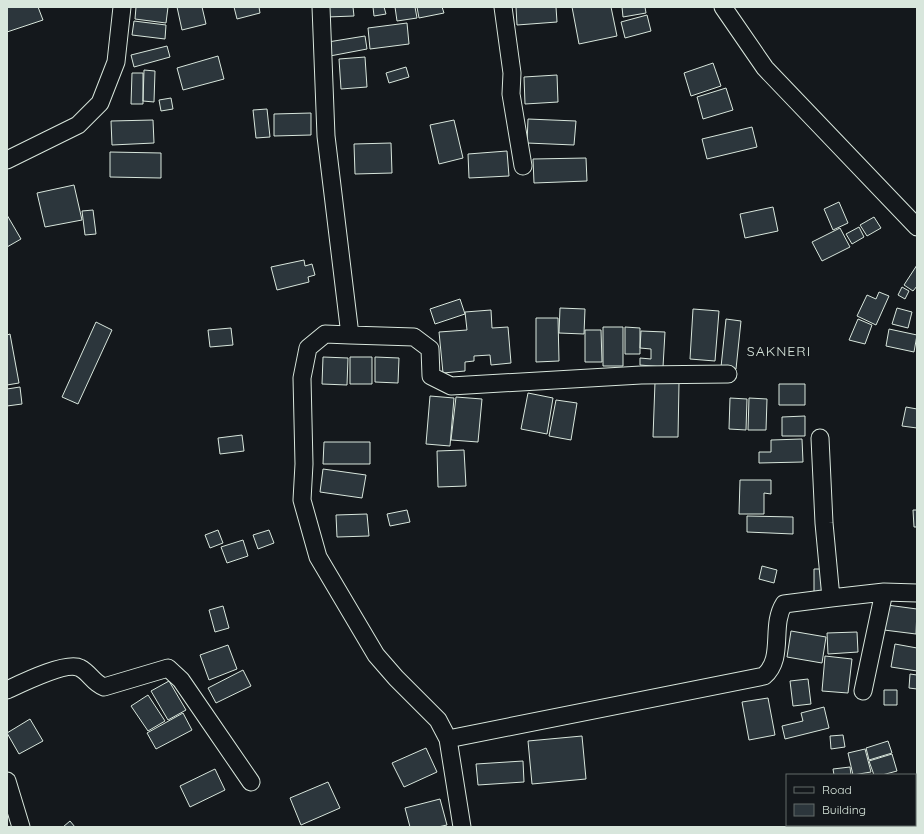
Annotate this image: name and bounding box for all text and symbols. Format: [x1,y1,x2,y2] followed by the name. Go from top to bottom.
[747,342,811,360] district label: SAKNERI
[786,774,916,826] legend
[822,782,852,797] text: Road
[822,802,866,817] text: Building

